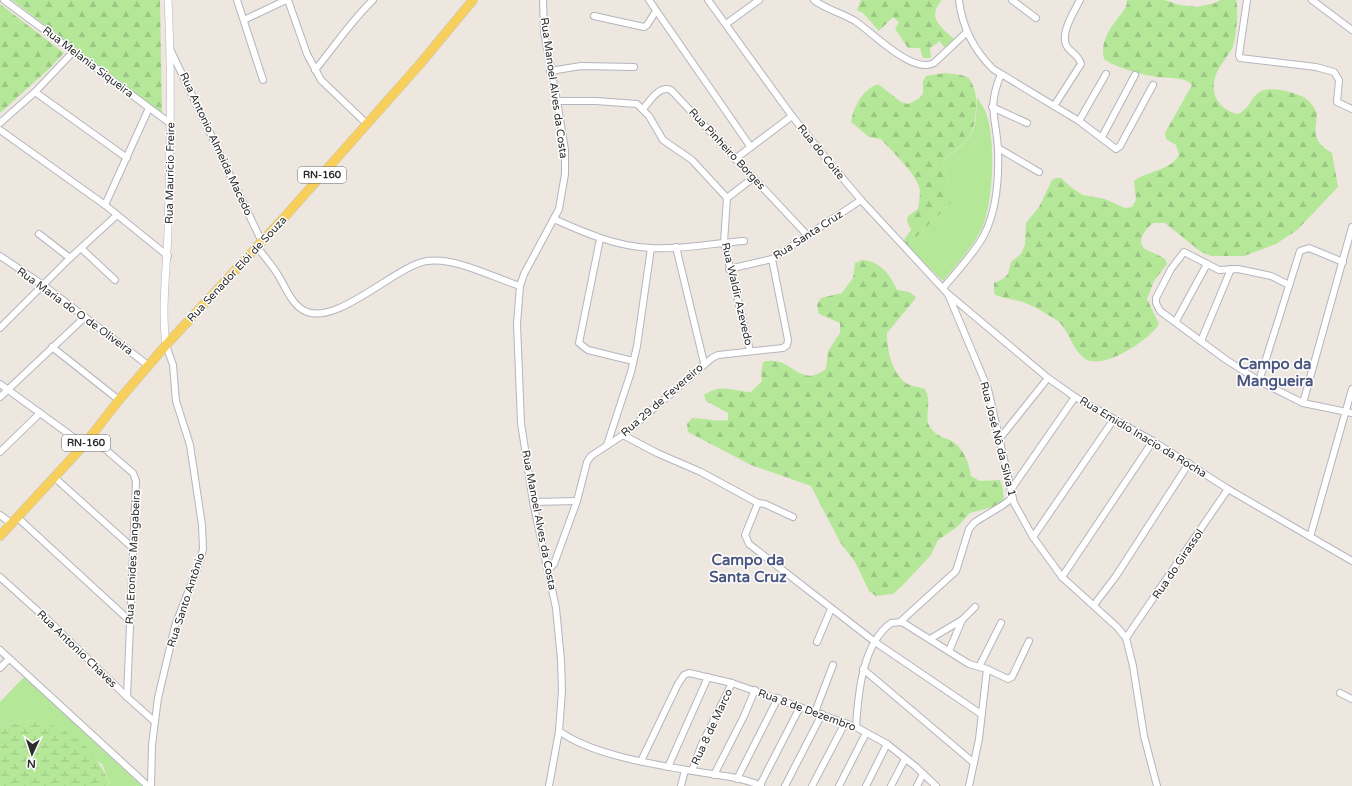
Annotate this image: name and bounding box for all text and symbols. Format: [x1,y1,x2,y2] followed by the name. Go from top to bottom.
[538,17,570,159] street label: Rua Manoel Alves da Costa
[40,24,136,100] street label: Rua Melania Siqueira
[177,70,255,218] street label: Rua Antonio Almeida Macedo
[686,106,768,192] street label: Rua Pinheiro Borges
[163,122,177,224] street label: Rua Maurício Freire
[795,122,847,182] street label: Rua do Coite
[298,167,346,183] road number: RN-160
[771,207,846,262] street label: Rua Santa Cruz
[184,213,290,325] street label: Rua Senador Elói de Souza
[719,241,755,347] street label: Rua Waldir Azevedo
[15,265,135,357] street label: Rua Maria do O de Oliveira
[1236,355,1314,391] district label: Campo da Mangueira
[618,361,706,439] street label: Rua 29 de Fevereiro
[977,380,1019,498] street label: Rua José Nô da Silva 1
[1077,394,1209,480] street label: Rua Emidio Inacio da Rocha
[62,435,110,451] road number: RN-160
[519,449,559,591] street label: Rua Manoel Alves da Costa
[123,489,143,625] street label: Rua Eronides Mangabeira
[1150,527,1206,601] street label: Rua do Girassol
[165,551,207,649] street label: Rua Santo Antônio
[709,551,787,586] district label: Campo da Santa Cruz
[34,608,120,690] street label: Rua Antonio Chaves
[689,686,736,767] street label: Rua 8 de Marco
[756,686,858,734] street label: Rua 8 de Dezembro
[12,734,52,774] north arrow
[27,757,36,770] text: N

